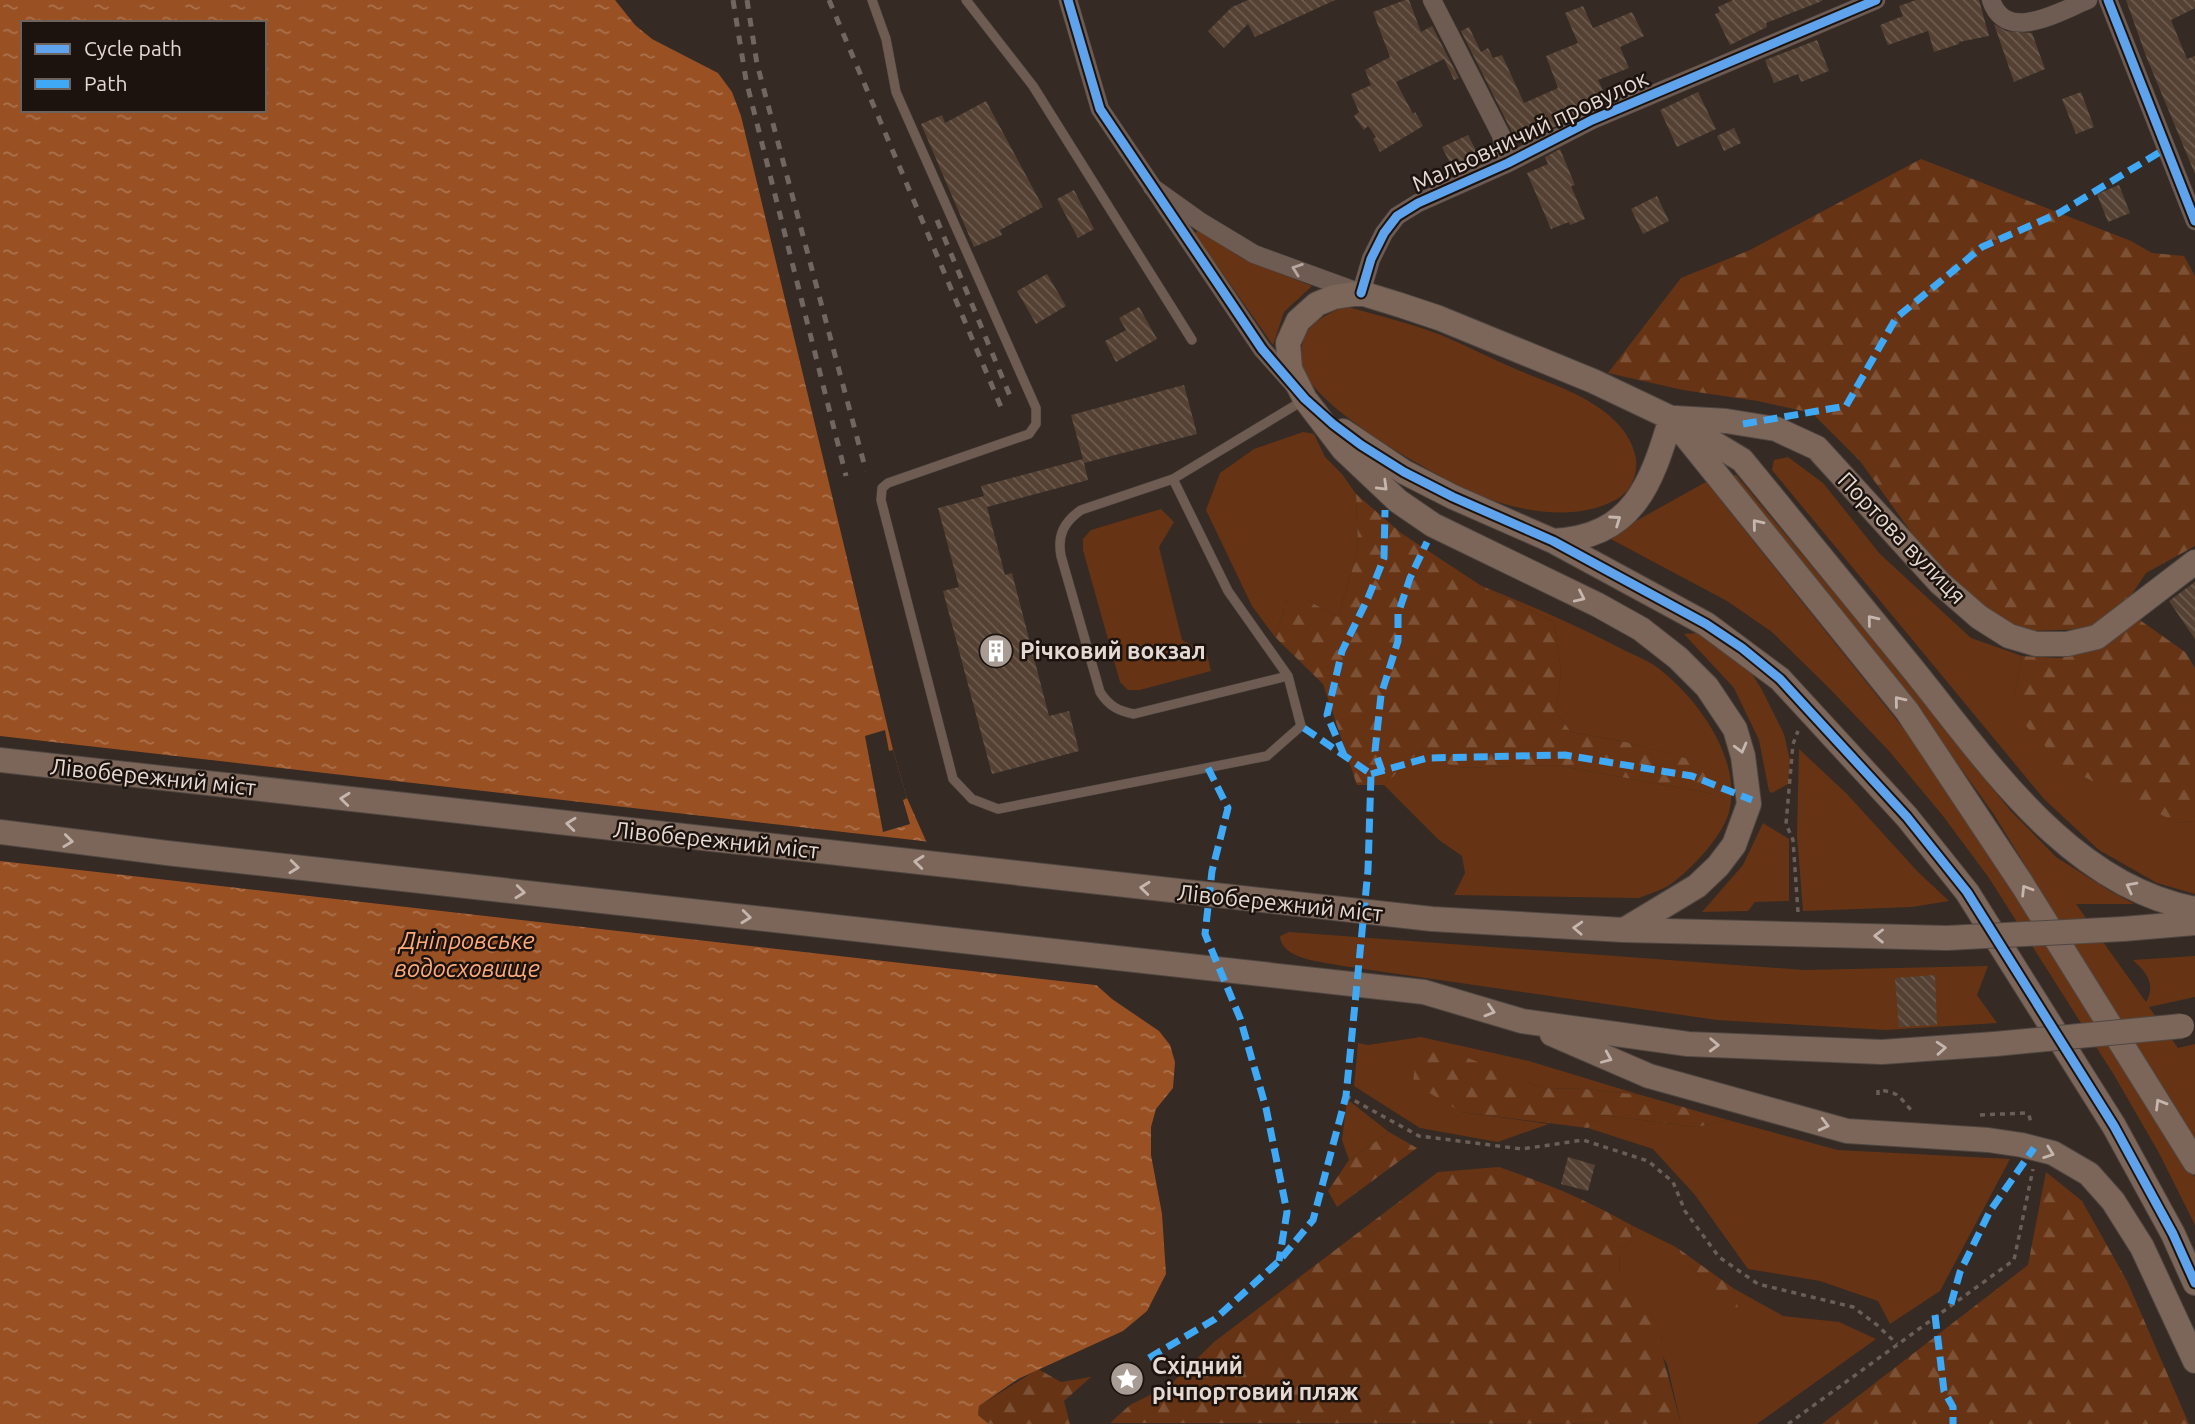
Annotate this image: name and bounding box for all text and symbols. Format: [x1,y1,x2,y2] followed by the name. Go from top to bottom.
[21,21,266,112] legend
[84,36,182,60] text: Cycle path
[1408,65,1652,196] street label: Мальовничий провулок
[84,71,127,95] text: Path
[1292,264,1304,278] one-way arrow
[1833,467,1971,608] street label: Портова вулиця
[1375,478,1388,491] one-way arrow
[1608,516,1621,528] one-way arrow
[1752,519,1765,531] one-way arrow
[1573,589,1585,603] one-way arrow
[1868,615,1881,627] one-way arrow
[977,632,1015,670] building icon: Річковий вокзал
[1020,638,1206,663] place label: Річковий вокзал
[1895,697,1907,710] one-way arrow
[1733,742,1747,754] one-way arrow
[49,753,257,800] street label: Лівобережний міст
[339,791,351,806] one-way arrow
[566,816,577,831] one-way arrow
[612,816,820,863] street label: Лівобережний міст
[62,833,74,848] one-way arrow
[913,855,925,870] one-way arrow
[289,859,300,874] one-way arrow
[1176,879,1384,926] street label: Лівобережний міст
[1140,880,1151,895] one-way arrow
[2126,881,2138,895] one-way arrow
[515,884,526,899] one-way arrow
[2022,885,2034,898] one-way arrow
[741,909,752,924] one-way arrow
[1572,920,1583,935] one-way arrow
[394,927,540,982] water label: Дніпровське водосховище
[1873,929,1884,944] one-way arrow
[1483,1003,1495,1018] one-way arrow
[1709,1037,1720,1052] one-way arrow
[1936,1041,1947,1056] one-way arrow
[1600,1050,1613,1064] one-way arrow
[2155,1098,2168,1111] one-way arrow
[1818,1117,1830,1131] one-way arrow
[2043,1145,2055,1159] one-way arrow
[1152,1353,1359,1404] place label: Східний річпортовий пляж
[1108,1360,1146,1398] place icon: Східний річпортовий пляж

